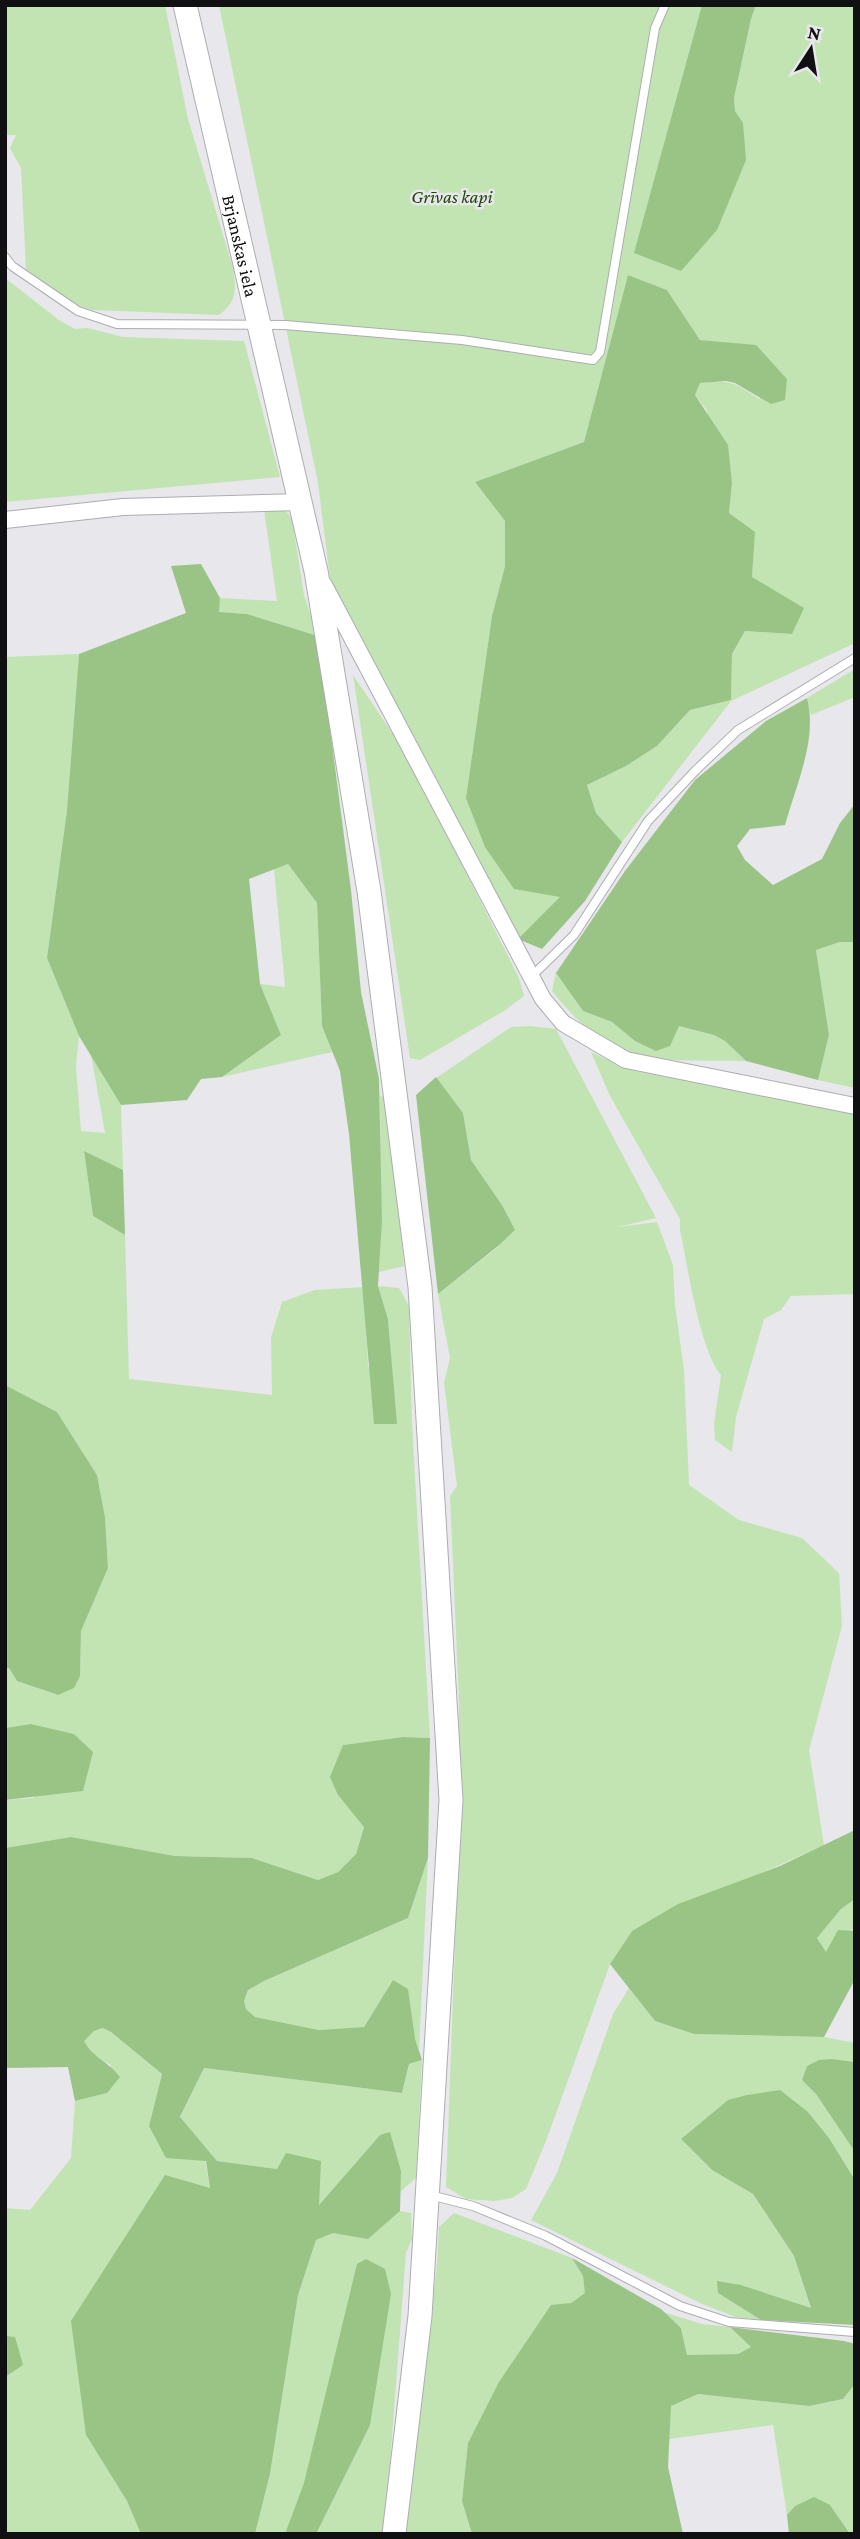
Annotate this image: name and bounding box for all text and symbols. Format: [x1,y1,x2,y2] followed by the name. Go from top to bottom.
[776,14,846,84] north arrow
[806,21,823,44] text: N
[411,186,494,207] park label: Grīvas kapi
[218,193,262,299] street label: Brjanskas iela

